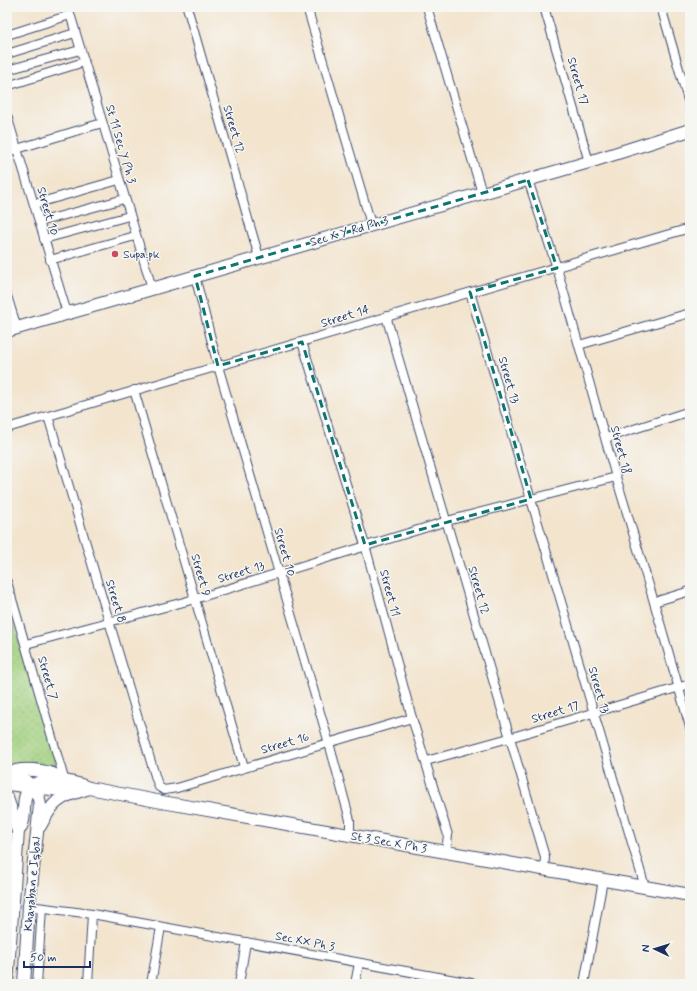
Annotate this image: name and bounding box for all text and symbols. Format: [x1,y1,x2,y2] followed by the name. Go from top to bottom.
[563,56,591,107] street label: Street 17
[101,103,139,186] street label: St 11 Sec Y Ph 3
[219,103,248,155] street label: Street 12
[32,185,62,238] street label: Street 10
[308,213,391,251] street label: Sec X Y Rd Ph 3
[123,247,160,263] place label: Supa.pk
[110,249,120,259] marker: Supa.pk
[319,302,372,332] street label: Street 14
[494,355,522,406] street label: Street 13
[606,424,634,476] street label: Street 18
[269,526,299,579] street label: Street 10
[186,552,214,598] street label: Street 9
[216,558,267,588] street label: Street 13
[464,564,493,616] street label: Street 12
[375,568,403,619] street label: Street 11
[101,578,129,625] street label: Street 8
[33,654,61,702] street label: Street 7
[584,665,612,716] street label: Street 13
[530,698,581,728] street label: Street 17
[259,729,312,758] street label: Street 16
[350,828,429,858] street label: St 3 Sec X Ph 3
[21,836,45,932] street label: Khayaban e Iqbal
[274,928,336,956] street label: Sec XX Ph 3
[635,929,675,969] north arrow
[24,943,90,969] scale bar
[639,944,653,953] text: N
[30,950,57,966] text: 50 m

